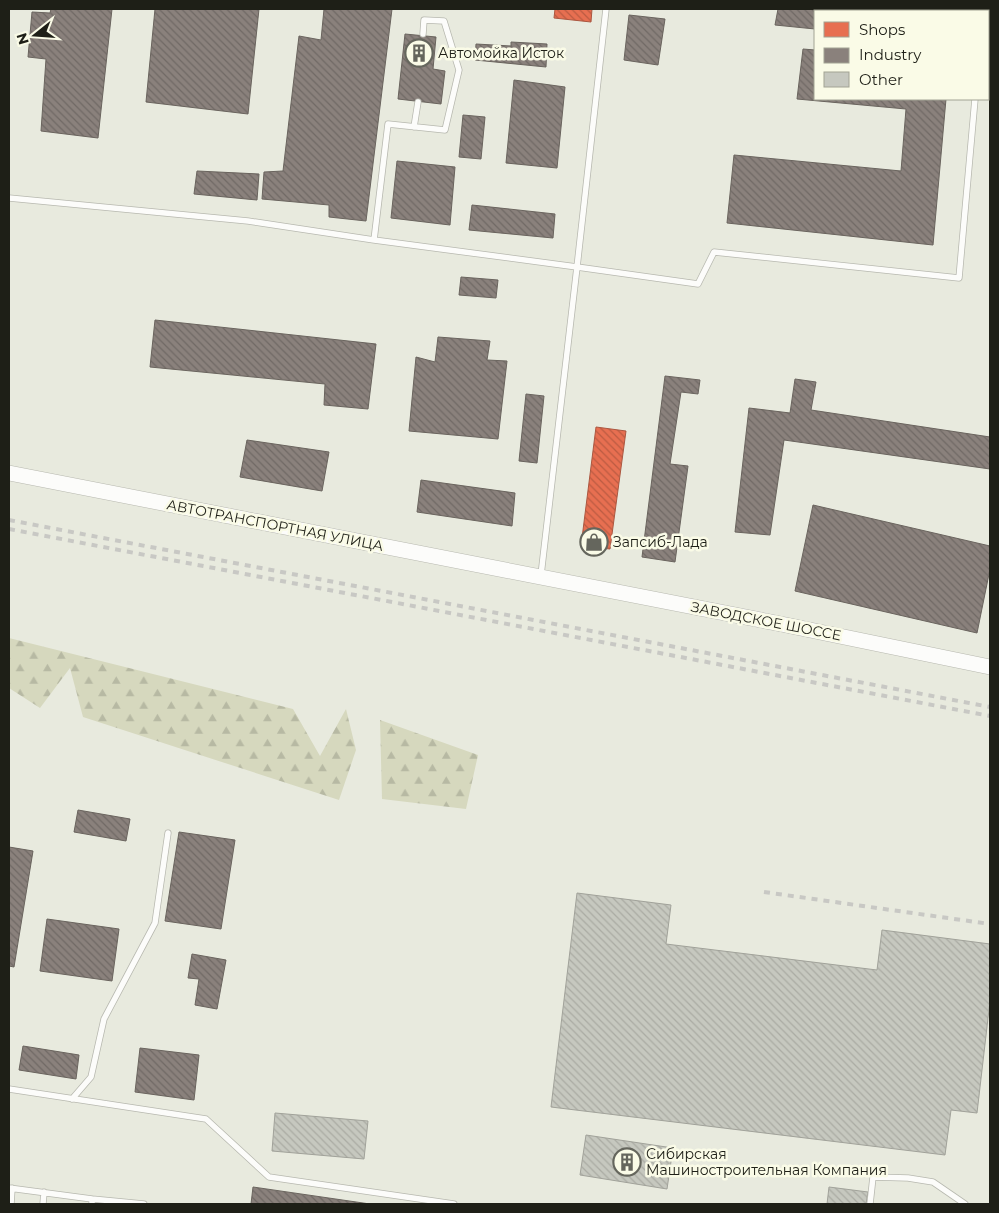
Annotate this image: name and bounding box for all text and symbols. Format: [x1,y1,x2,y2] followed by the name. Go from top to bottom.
[10,10,60,60] north arrow
[814,10,989,100] legend
[859,20,905,39] text: Shops
[12,31,33,47] text: N
[404,38,434,68] building icon: Автомойка Исток
[438,44,564,62] place label: Автомойка Исток
[859,45,922,64] text: Industry
[859,70,903,89] text: Other
[165,495,385,555] street label: АВТОТРАНСПОРТНАЯ УЛИЦА
[579,527,609,557] shop icon: Запсиб-Лада
[613,533,708,551] place label: Запсиб-Лада
[689,598,843,644] street label: ЗАВОДСКОЕ ШОССЕ
[646,1145,887,1179] place label: Сибирская Машиностроительная Компания
[612,1147,642,1177] building icon: Сибирская Машиностроительная Компания

